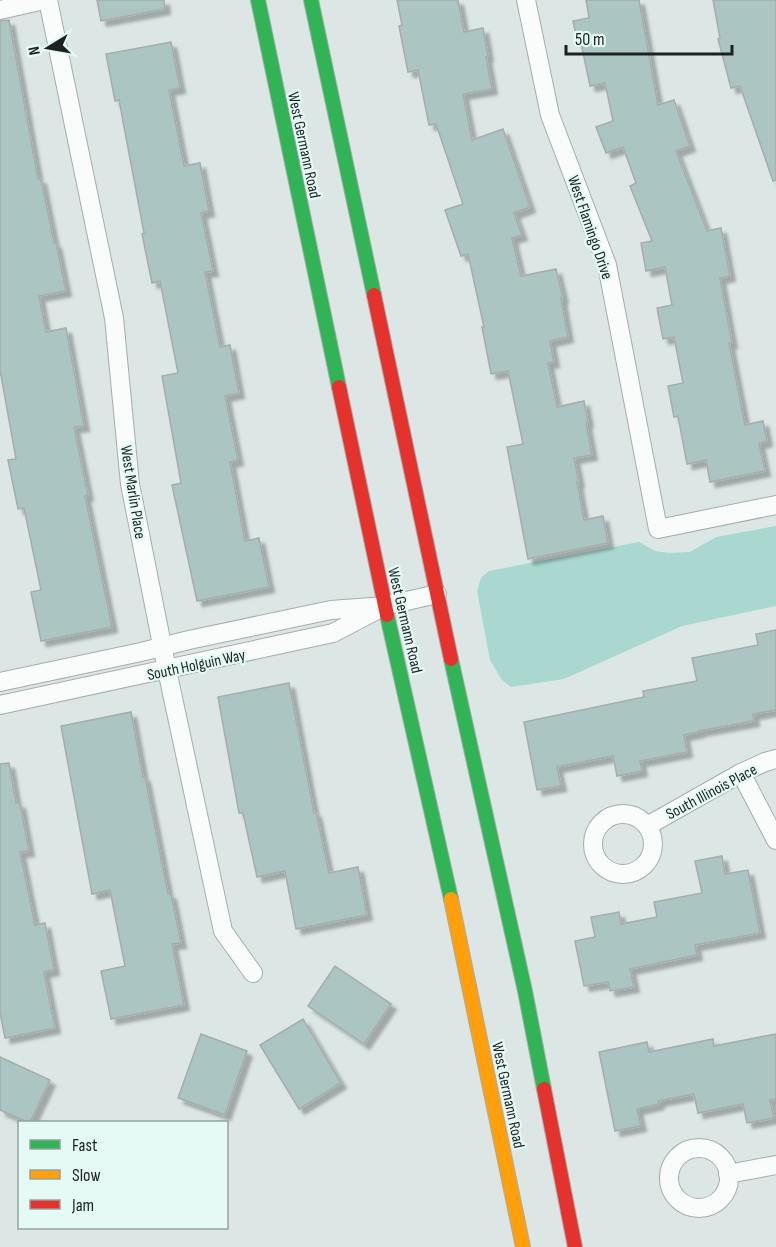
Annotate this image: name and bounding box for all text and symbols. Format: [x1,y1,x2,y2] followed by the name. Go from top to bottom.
[18,18,78,78] north arrow
[566,18,732,56] scale bar
[575,29,605,50] text: 50 m
[25,45,45,57] text: N
[283,90,324,200] street label: West Germann Road
[563,173,616,282] street label: West Flamingo Drive
[116,444,149,540] street label: West Marlin Place
[383,566,426,675] street label: West Germann Road
[146,646,247,685] street label: South Holguin Way
[663,760,760,824] street label: South Illinois Place
[487,1040,528,1150] street label: West Germann Road
[18,1121,228,1229] legend
[72,1135,98,1156] text: Fast
[72,1165,101,1186] text: Slow
[71,1195,94,1216] text: Jam

